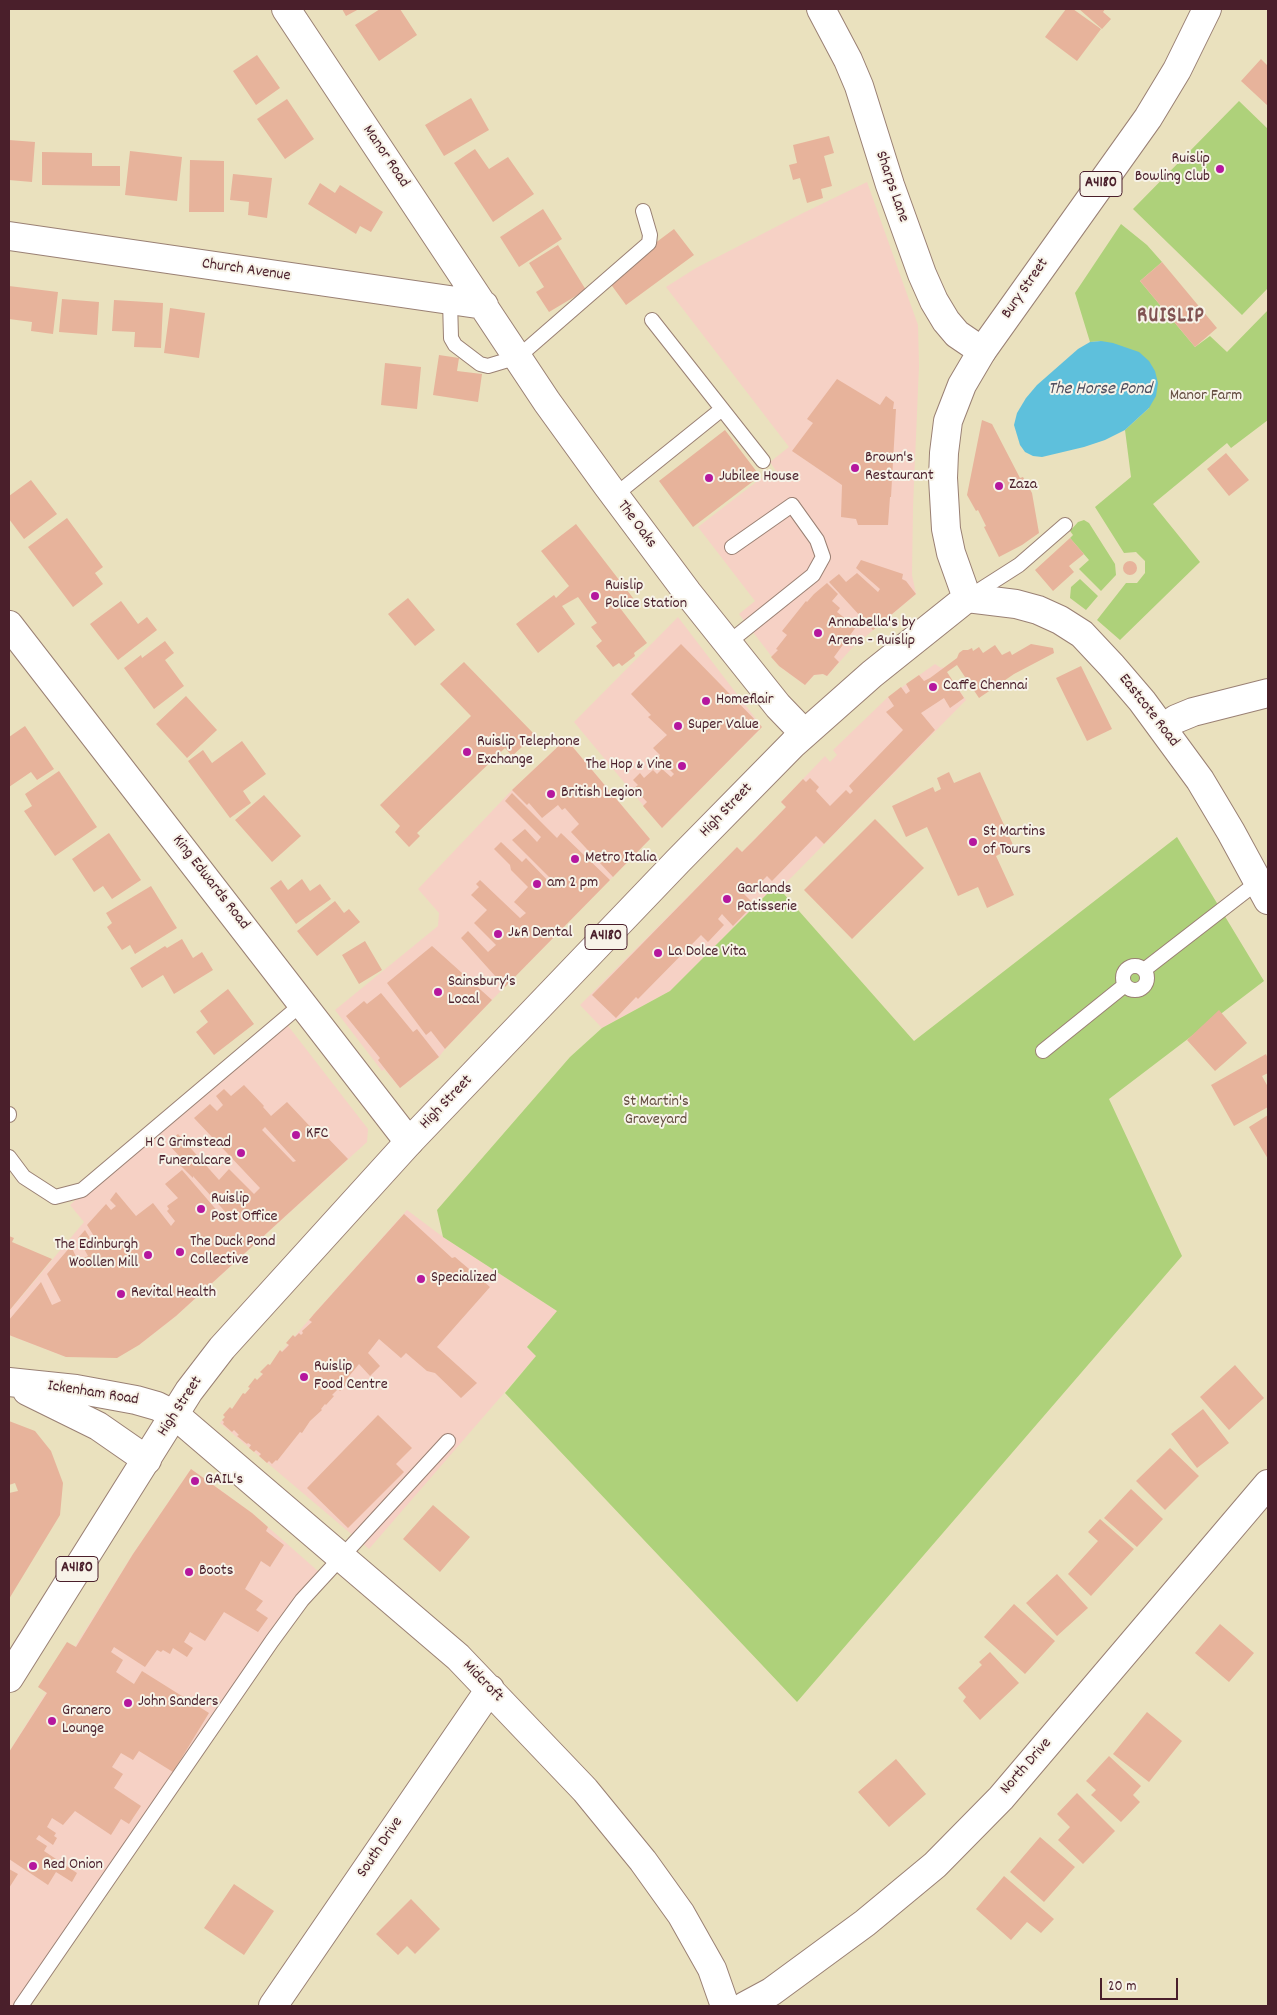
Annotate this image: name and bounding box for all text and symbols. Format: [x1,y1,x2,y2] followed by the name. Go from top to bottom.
[357,122,413,192] street label: Manor Road
[870,149,912,225] street label: Sharps Lane
[1135,150,1210,188] place label: Ruislip Bowling Club
[1214,163,1226,175] marker: Ruislip Bowling Club
[1080,172,1122,196] road number: A4180
[200,255,292,287] street label: Church Avenue
[998,255,1054,323] street label: Bury Street
[1136,305,1206,331] district label: RUISLIP
[1048,380,1152,402] water label: The Horse Pond
[1170,387,1242,407] park label: Manor Farm
[865,449,934,487] place label: Brown's Restaurant
[849,462,861,474] marker: Brown's Restaurant
[719,468,799,488] place label: Jubilee House
[703,472,715,484] marker: Jubilee House
[1009,476,1037,496] place label: Zaza
[993,480,1005,492] marker: Zaza
[612,497,660,553] street label: The Oaks
[605,577,687,615] place label: Ruislip Police Station
[589,590,601,602] marker: Ruislip Police Station
[828,614,915,652] place label: Annabella's by Arens - Ruislip
[812,627,824,639] marker: Annabella's by Arens - Ruislip
[1114,671,1182,751] street label: Eastcote Road
[943,677,1027,697] place label: Caffe Chennai
[927,681,939,693] marker: Caffe Chennai
[716,691,774,711] place label: Homeflair
[700,695,712,707] marker: Homeflair
[688,716,759,736] place label: Super Value
[672,720,684,732] marker: Super Value
[477,733,580,771] place label: Ruislip Telephone Exchange
[461,746,473,758] marker: Ruislip Telephone Exchange
[585,756,672,776] place label: The Hop & Vine
[676,760,688,772] marker: The Hop & Vine
[696,780,758,842] street label: High Street
[561,784,642,804] place label: British Legion
[545,788,557,800] marker: British Legion
[983,823,1045,861] place label: St Martins of Tours
[167,832,253,934] street label: King Edwards Road
[967,836,979,848] marker: St Martins of Tours
[585,849,657,869] place label: Metro Italia
[569,853,581,865] marker: Metro Italia
[547,874,598,894] place label: am 2 pm
[531,878,543,890] marker: am 2 pm
[737,880,797,918] place label: Garlands Patisserie
[721,893,733,905] marker: Garlands Patisserie
[508,924,572,944] place label: J&R Dental
[585,924,627,950] road number: A4180
[492,928,504,940] marker: J&R Dental
[668,943,746,963] place label: La Dolce Vita
[652,947,664,959] marker: La Dolce Vita
[448,973,516,1011] place label: Sainsbury's Local
[432,986,444,998] marker: Sainsbury's Local
[416,1072,478,1134] street label: High Street
[623,1093,689,1131] park label: St Martin's Graveyard
[306,1125,328,1145] place label: KFC
[290,1129,302,1141] marker: KFC
[145,1134,231,1172] place label: H C Grimstead Funeralcare
[235,1147,247,1159] marker: H C Grimstead Funeralcare
[211,1190,278,1228] place label: Ruislip Post Office
[195,1203,207,1215] marker: Ruislip Post Office
[190,1233,276,1271] place label: The Duck Pond Collective
[54,1236,138,1274] place label: The Edinburgh Woollen Mill
[174,1246,186,1258] marker: The Duck Pond Collective
[142,1249,154,1261] marker: The Edinburgh Woollen Mill
[431,1269,497,1289] place label: Specialized
[415,1273,427,1285] marker: Specialized
[131,1284,216,1304] place label: Revital Health
[115,1288,127,1300] marker: Revital Health
[314,1358,388,1396] place label: Ruislip Food Centre
[298,1371,310,1383] marker: Ruislip Food Centre
[154,1373,208,1441] street label: High Street
[46,1377,140,1411] street label: Ickenham Road
[205,1471,243,1491] place label: GAIL's
[189,1475,201,1487] marker: GAIL's
[56,1556,98,1582] road number: A4180
[199,1562,233,1582] place label: Boots
[183,1566,195,1578] marker: Boots
[457,1657,507,1707] street label: Midcroft
[138,1693,218,1713] place label: John Sanders
[122,1697,134,1709] marker: John Sanders
[62,1702,111,1740] place label: Granero Lounge
[46,1715,58,1727] marker: Granero Lounge
[997,1735,1057,1799] street label: North Drive
[354,1814,408,1882] street label: South Drive
[43,1856,103,1876] place label: Red Onion
[27,1860,39,1872] marker: Red Onion
[1102,1968,1180,2000] scale bar
[1108,1976,1136,1998] text: 20 m

